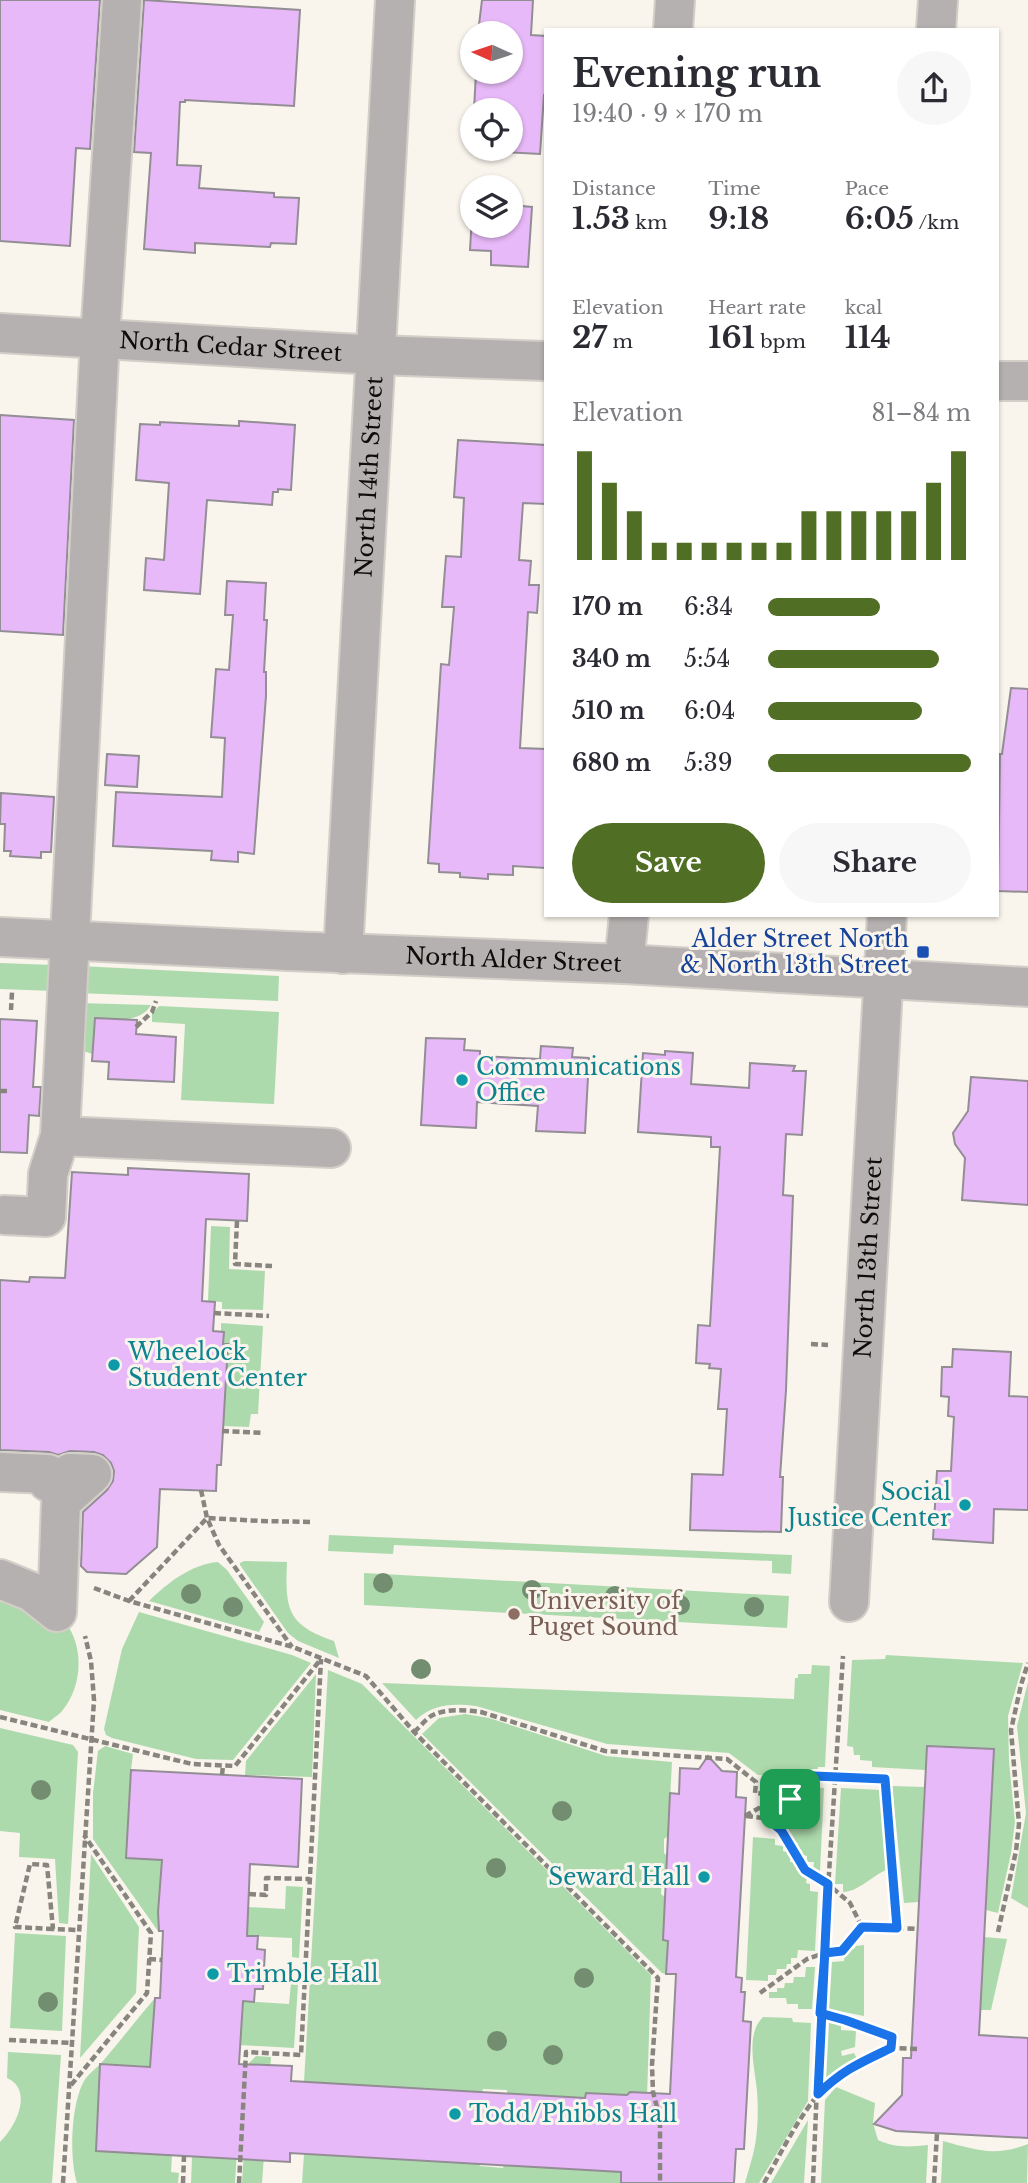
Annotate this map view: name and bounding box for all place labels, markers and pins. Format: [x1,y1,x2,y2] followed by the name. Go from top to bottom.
[680,925,909,979] place label: Alder Street North & North 13th Street
[915,944,931,960] marker: Alder Street North & North 13th Street
[476,1053,681,1107] place label: Communications Office
[454,1072,470,1088] marker: Communications Office
[127,1338,307,1392] place label: Wheelock Student Center
[106,1357,122,1373] marker: Wheelock Student Center
[785,1478,951,1532] place label: Social Justice Center
[957,1497,973,1513] marker: Social Justice Center
[528,1587,683,1641] place label: University of Puget Sound
[506,1606,522,1622] marker: University of Puget Sound
[760,1769,820,1829] pin
[548,1863,690,1891] place label: Seward Hall
[696,1869,712,1885] marker: Seward Hall
[227,1960,379,1988] place label: Trimble Hall
[205,1966,221,1982] marker: Trimble Hall
[469,2100,677,2128] place label: Todd/Phibbs Hall
[447,2106,463,2122] marker: Todd/Phibbs Hall

